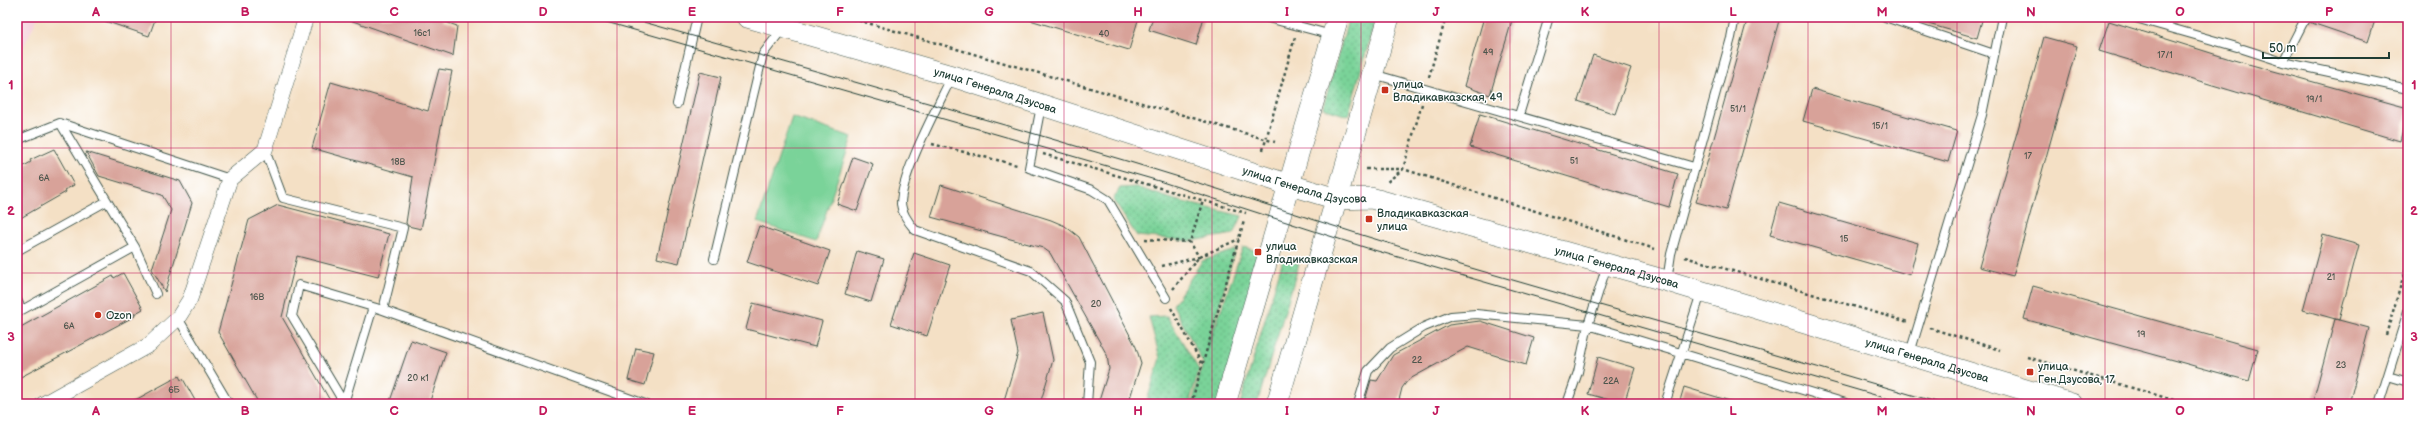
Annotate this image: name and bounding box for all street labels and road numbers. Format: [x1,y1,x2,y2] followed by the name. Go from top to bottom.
[933,65,1059,116] street label: улица Генерала Дзусова
[1241,164,1367,206] street label: улица Генерала Дзусова
[1554,243,1681,291] street label: улица Генерала Дзусова
[1864,335,1991,385] street label: улица Генерала Дзусова

